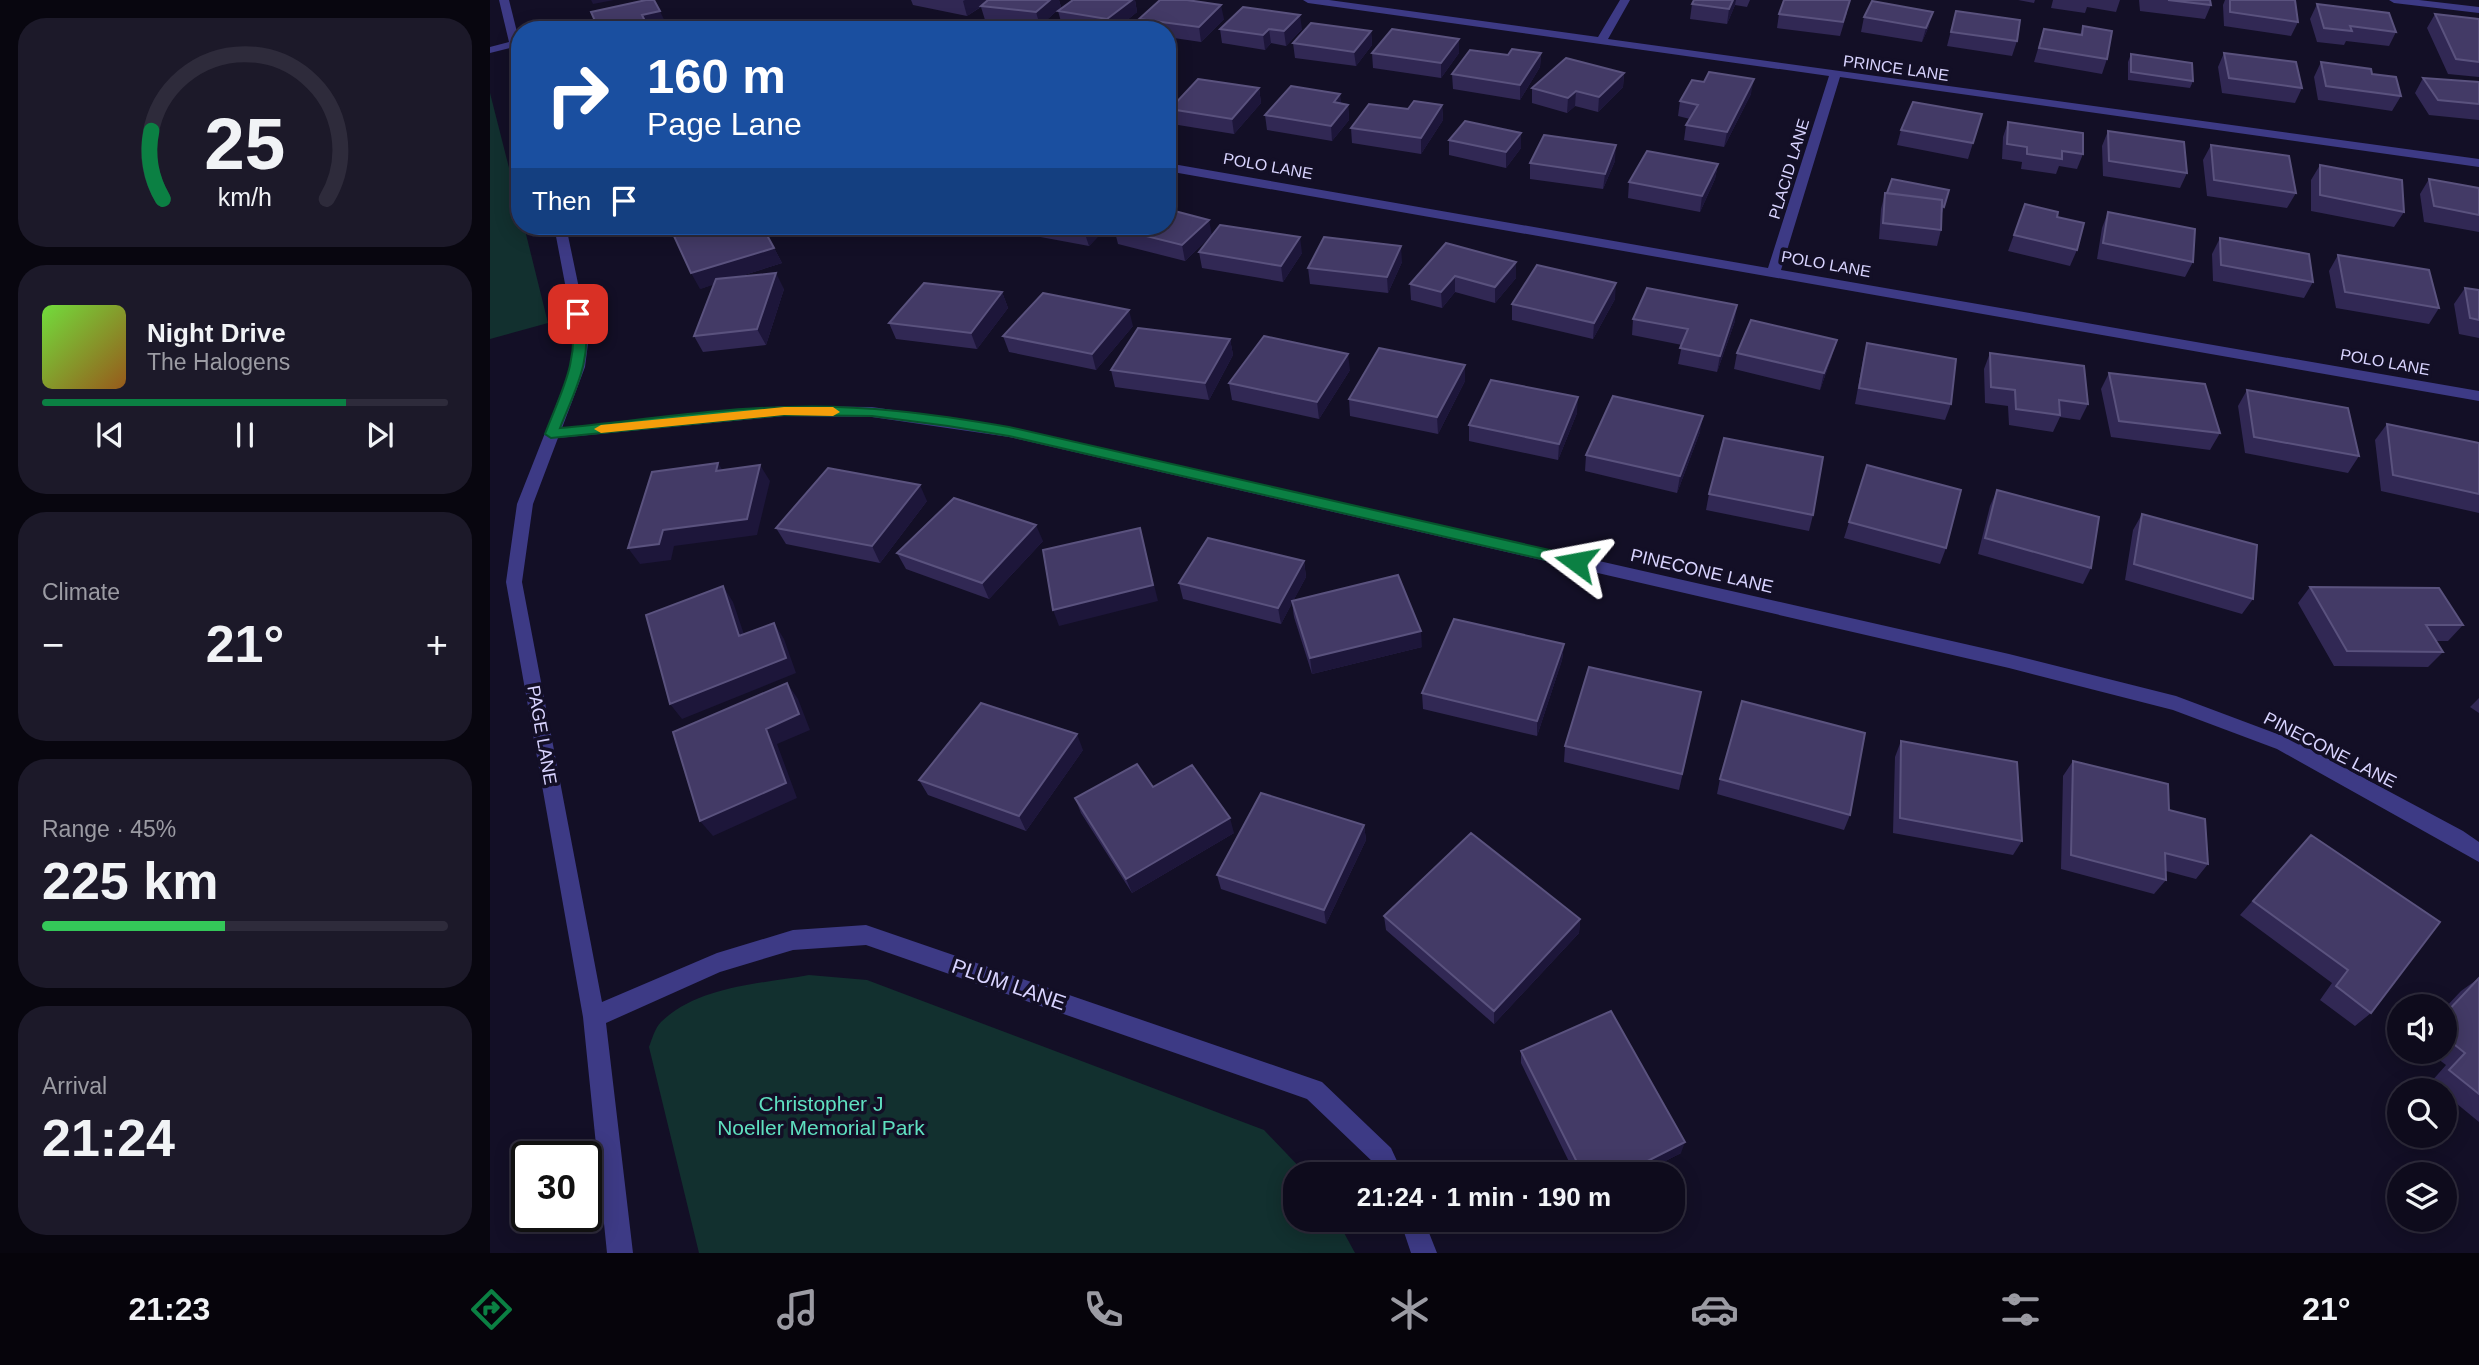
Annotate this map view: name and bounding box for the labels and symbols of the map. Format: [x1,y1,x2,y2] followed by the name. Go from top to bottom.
[1842,52,1950,84] street label: PRINCE LANE
[1766,117,1812,221] street label: PLACID LANE
[1222,150,1314,182] street label: POLO LANE
[1780,248,1872,280] street label: POLO LANE
[548,284,608,344] pin
[2339,346,2431,378] street label: POLO LANE
[1539,525,1613,599] position arrow
[1629,545,1775,597] street label: PINECONE LANE
[523,684,561,786] street label: PAGE LANE
[2260,708,2400,792] street label: PINECONE LANE
[949,954,1069,1014] street label: PLUM LANE
[717,1092,925,1139] park label: Christopher J Noeller Memorial Park
[511,1141,602,1232] speed limit sign: 30

